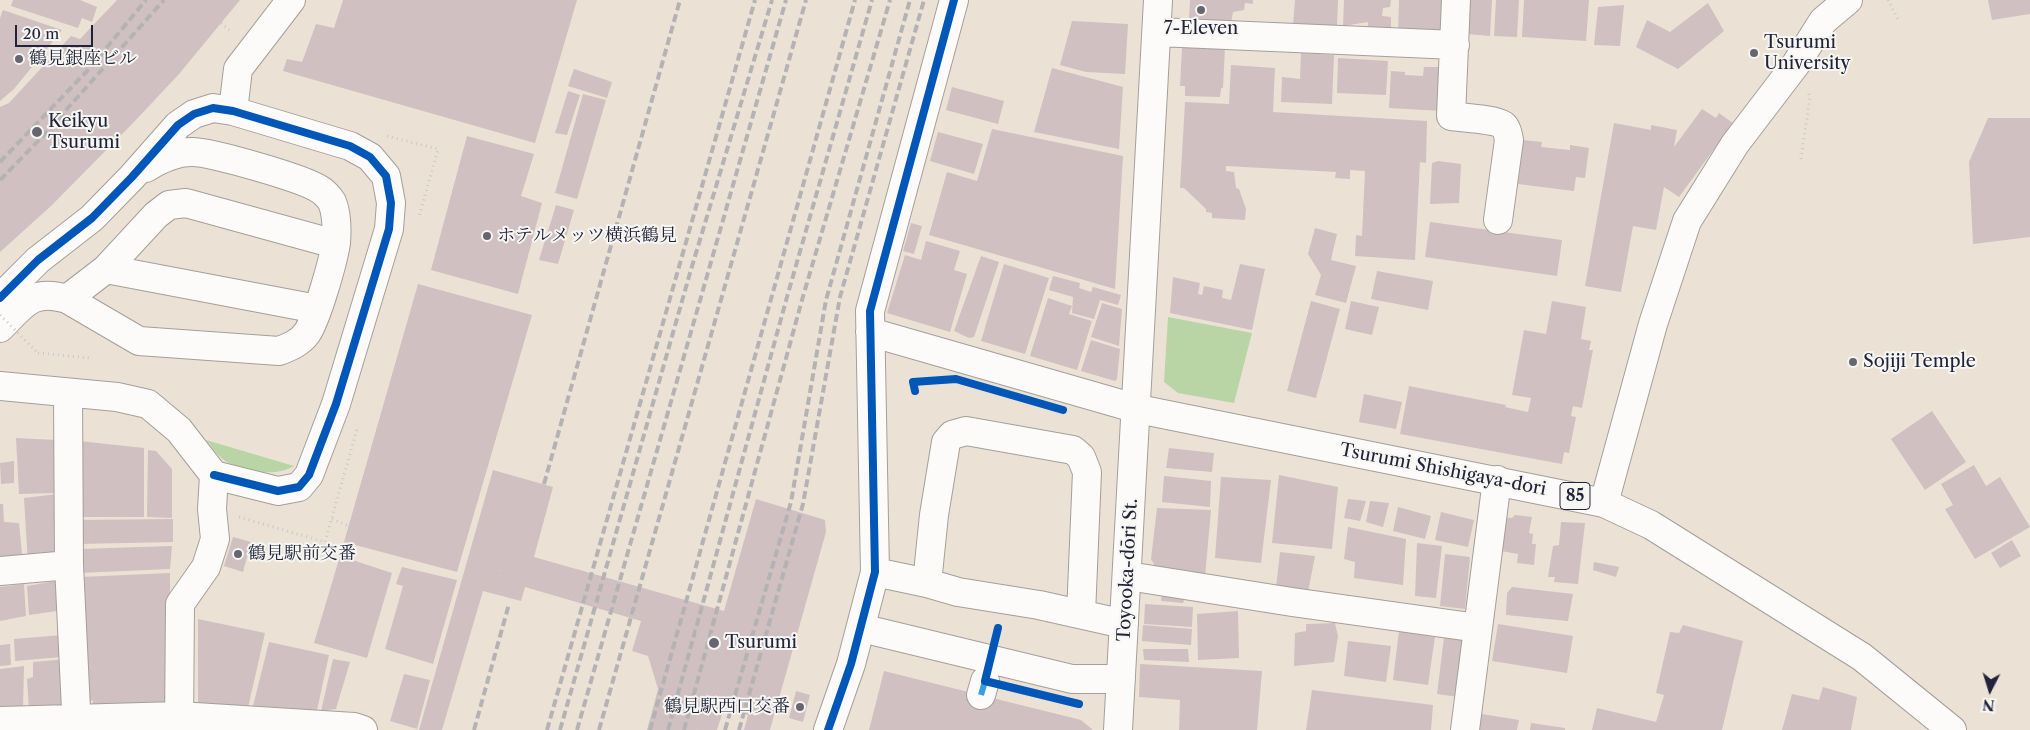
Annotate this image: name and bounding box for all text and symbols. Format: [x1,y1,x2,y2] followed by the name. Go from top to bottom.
[1195,4,1207,16] marker: 7-Eleven
[18,15,95,47] scale bar
[1164,18,1238,40] place label: 7-Eleven
[23,24,59,43] text: 20 m
[1764,32,1851,74] place label: Tsurumi University
[1748,47,1760,59] marker: Tsurumi University
[29,48,137,70] place label: 鶴見銀座ビル
[13,53,25,65] marker: 鶴見銀座ビル
[48,111,120,154] place label: Keikyu Tsurumi
[30,125,44,139] marker: Keikyu Tsurumi
[497,225,677,247] place label: ホテルメッツ横浜鶴見
[481,230,493,242] marker: ホテルメッツ横浜鶴見
[1863,351,1976,373] place label: Sojiji Temple
[1847,356,1859,368] marker: Sojiji Temple
[1338,439,1548,501] street label: Tsurumi Shishigaya-dori
[1560,482,1590,510] road number: 85
[1113,498,1143,642] street label: Toyooka-dōri St.
[248,543,356,565] place label: 鶴見駅前交番
[232,548,244,560] marker: 鶴見駅前交番
[725,632,797,654] place label: Tsurumi
[707,636,721,650] marker: Tsurumi
[1965,665,2015,715] north arrow
[1982,695,1996,714] text: N
[664,696,790,718] place label: 鶴見駅西口交番
[794,701,806,713] marker: 鶴見駅西口交番

